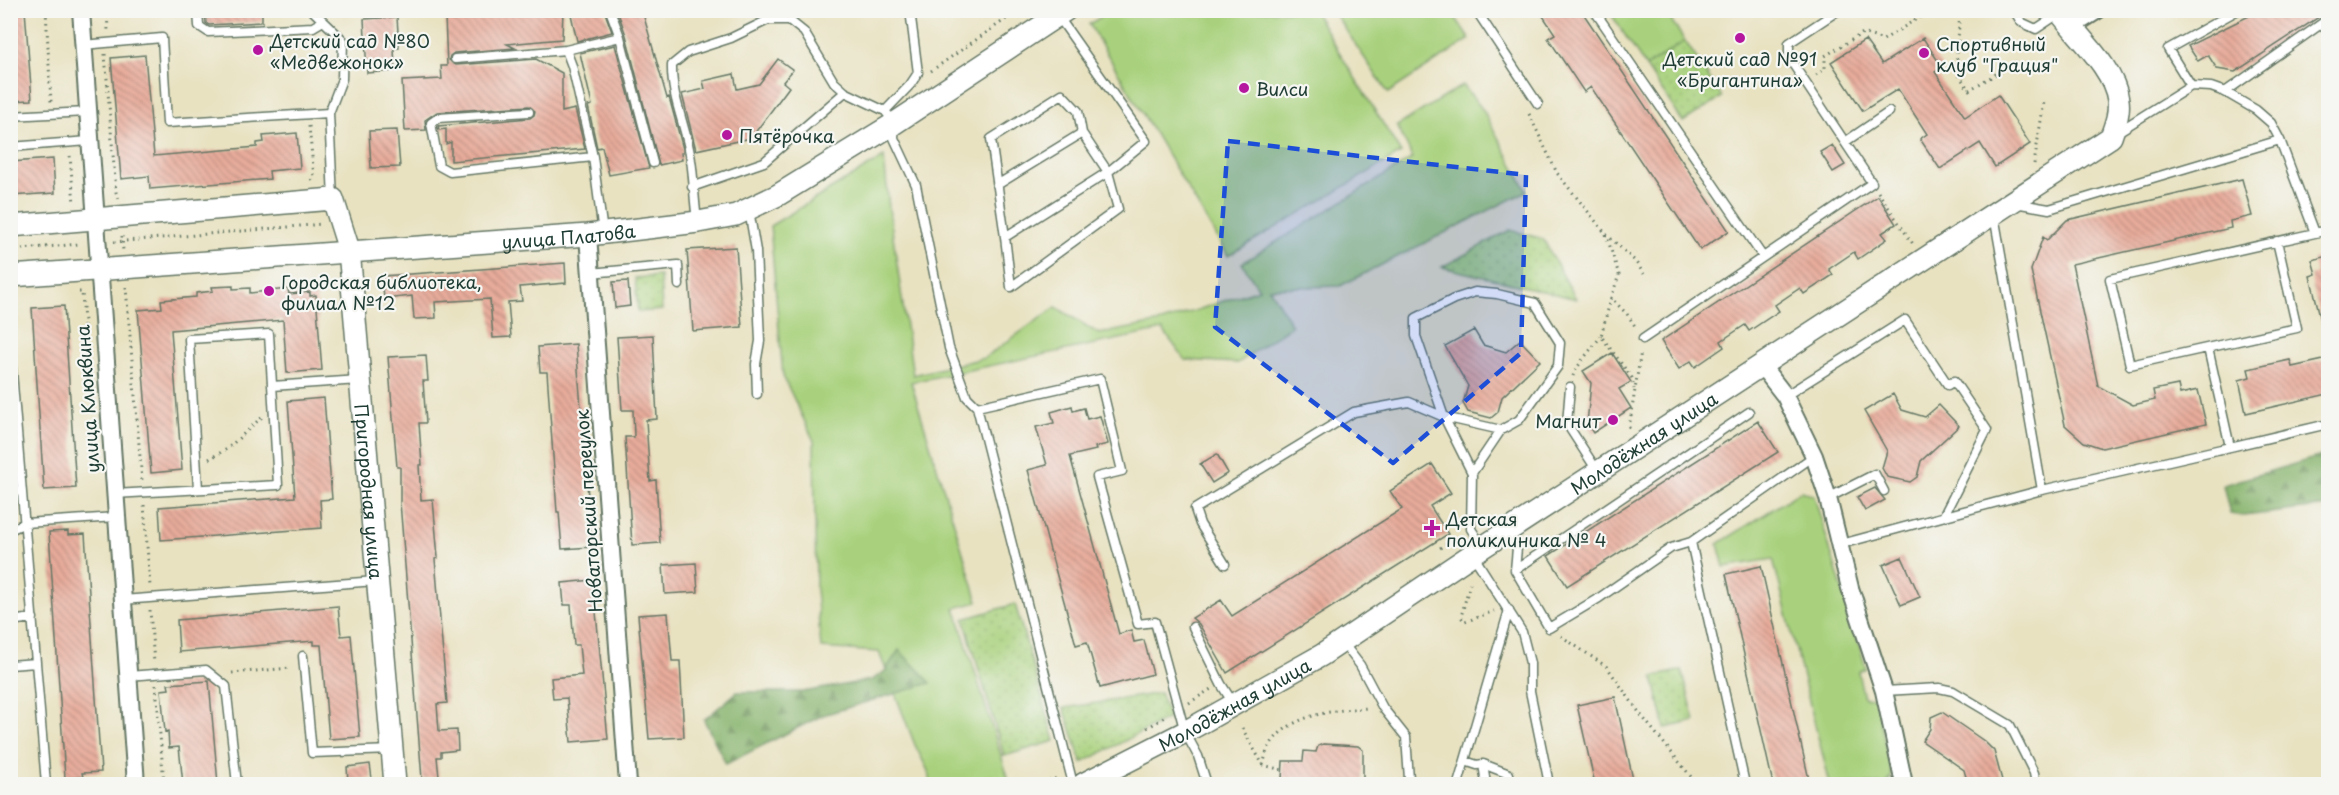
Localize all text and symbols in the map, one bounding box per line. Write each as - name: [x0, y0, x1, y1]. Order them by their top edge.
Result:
- place label: Детский сад №80 «Медвежонок»: [269, 27, 430, 75]
- place label: Спортивный клуб "Грация": [1936, 30, 2058, 78]
- marker: Детский сад №91 «Бригантина»: [1733, 31, 1747, 45]
- marker: Детский сад №80 «Медвежонок»: [251, 43, 265, 57]
- place label: Детский сад №91 «Бригантина»: [1662, 45, 1817, 93]
- marker: Спортивный клуб "Грация": [1917, 46, 1931, 60]
- place label: Вилси: [1256, 75, 1308, 102]
- marker: Вилси: [1237, 81, 1251, 95]
- place label: Пятёрочка: [739, 122, 835, 149]
- marker: Пятёрочка: [720, 128, 734, 142]
- street label: улица Платова: [501, 216, 638, 255]
- place label: Городская библиотека, филиал №12: [281, 268, 482, 316]
- marker: Городская библиотека, филиал №12: [262, 284, 276, 298]
- street label: улица Клюквина: [68, 323, 106, 474]
- street label: Молодёжная улица: [1564, 384, 1723, 500]
- street label: Пригородная улица: [349, 403, 391, 581]
- place label: Магнит: [1535, 407, 1602, 434]
- street label: Новаторский переулок: [567, 408, 609, 613]
- marker: Магнит: [1606, 413, 1620, 427]
- place label: Детская поликлиника № 4: [1445, 505, 1607, 553]
- marker: Детская поликлиника № 4: [1423, 519, 1441, 537]
- street label: Молодёжная улица: [1153, 650, 1316, 757]

